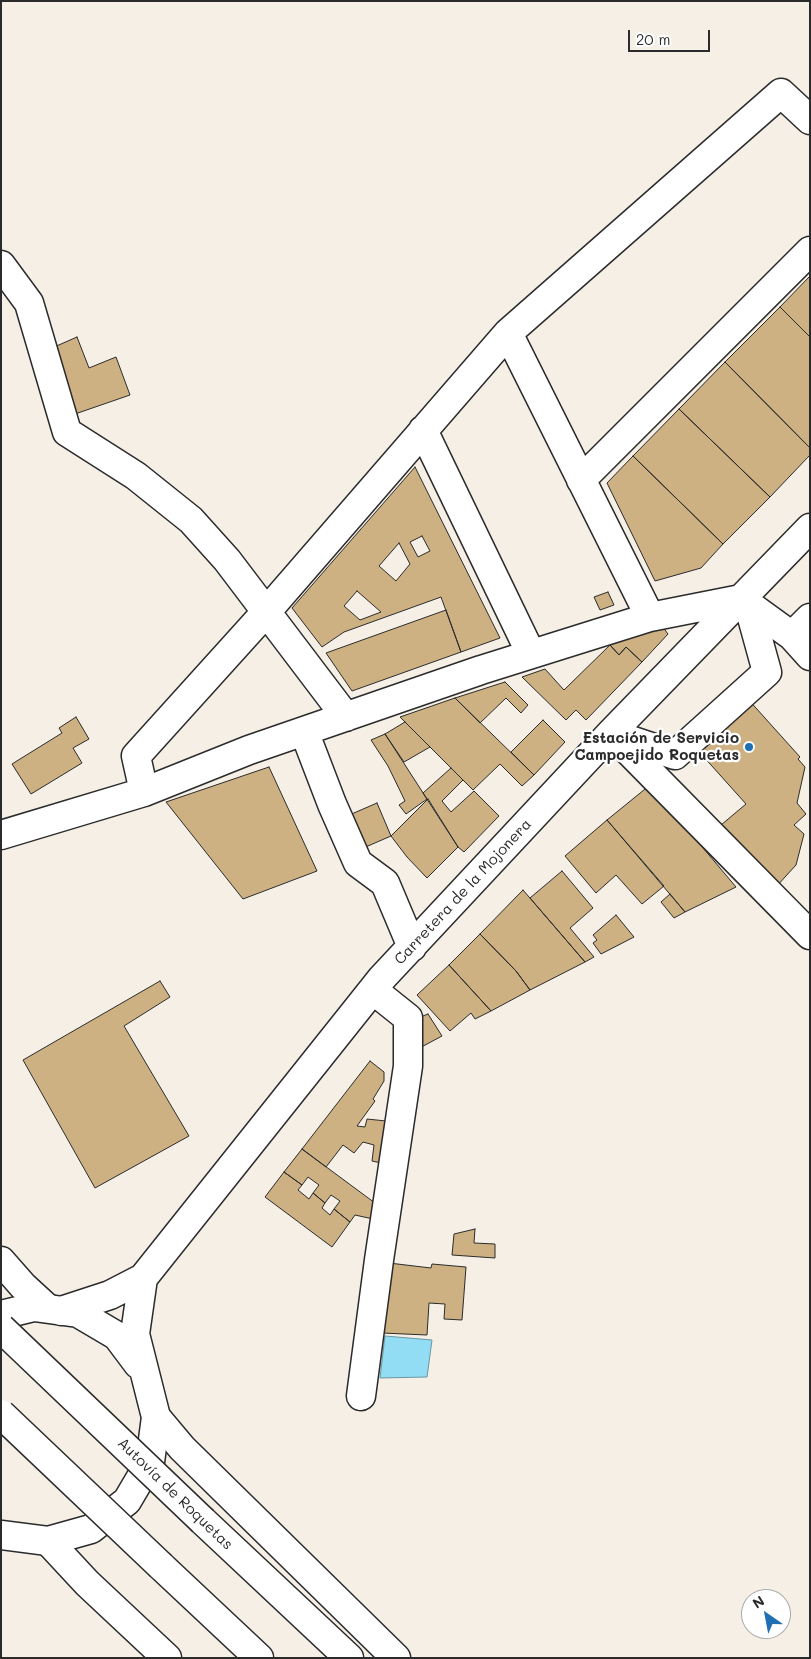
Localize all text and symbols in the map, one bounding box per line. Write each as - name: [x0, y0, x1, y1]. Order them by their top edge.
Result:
- scale bar: [631, 20, 714, 52]
- text: 20 m: [636, 29, 670, 49]
- place label: Estación de Servicio Campoejido Roquetas: [574, 729, 739, 764]
- marker: Estación de Servicio Campoejido Roquetas: [743, 741, 755, 753]
- street label: Carretera de la Mojonera: [391, 815, 535, 969]
- street label: Autovía de Roquetas: [114, 1434, 236, 1554]
- north arrow: [741, 1589, 791, 1639]
- text: N: [748, 1591, 768, 1613]

